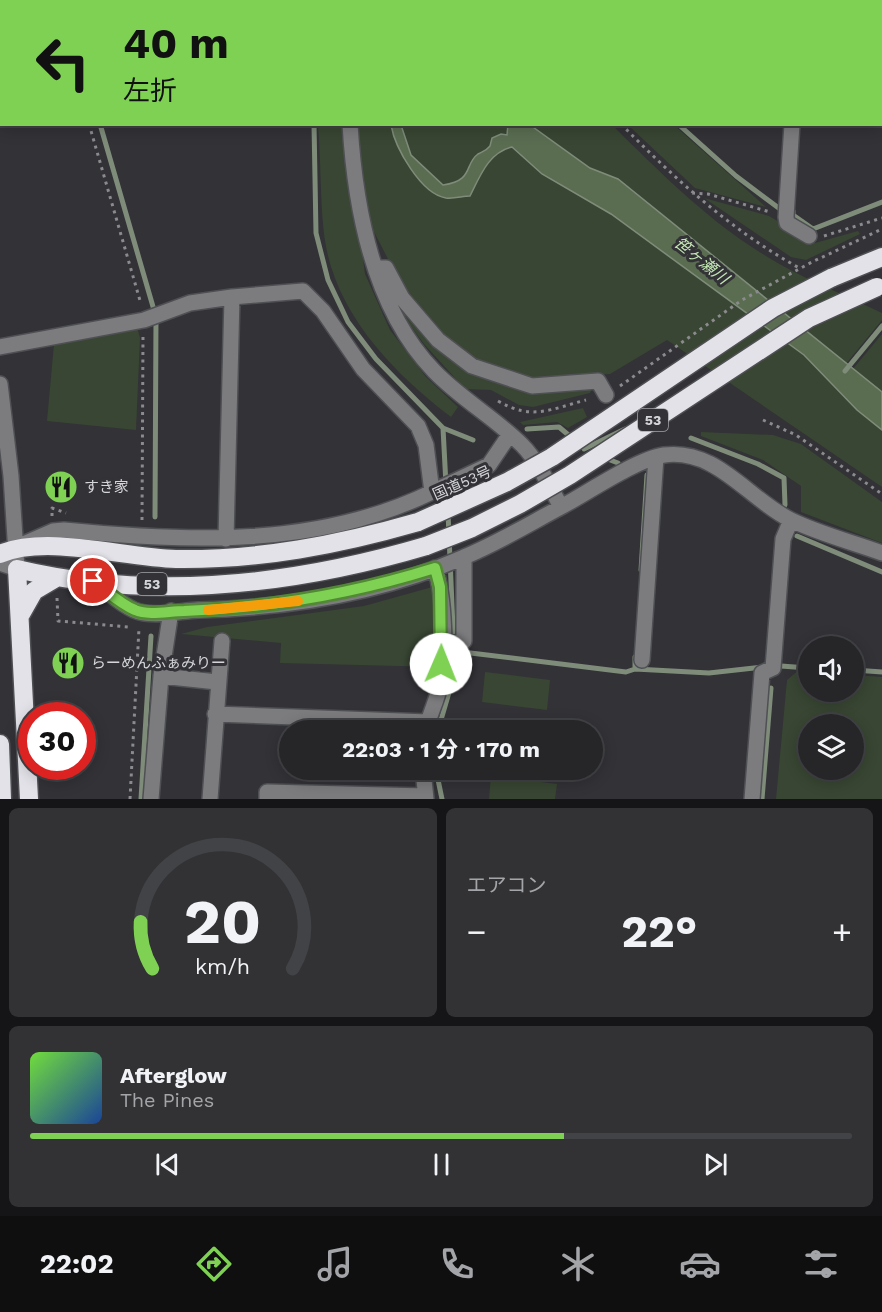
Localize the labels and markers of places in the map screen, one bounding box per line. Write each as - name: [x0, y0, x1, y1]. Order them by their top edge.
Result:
- restaurant icon: すき家: [43, 469, 79, 505]
- place label: すき家: [84, 478, 129, 496]
- pin: [67, 555, 118, 606]
- restaurant icon: らーめんふぁみりー: [50, 645, 86, 681]
- place label: らーめんふぁみりー: [91, 654, 226, 672]

